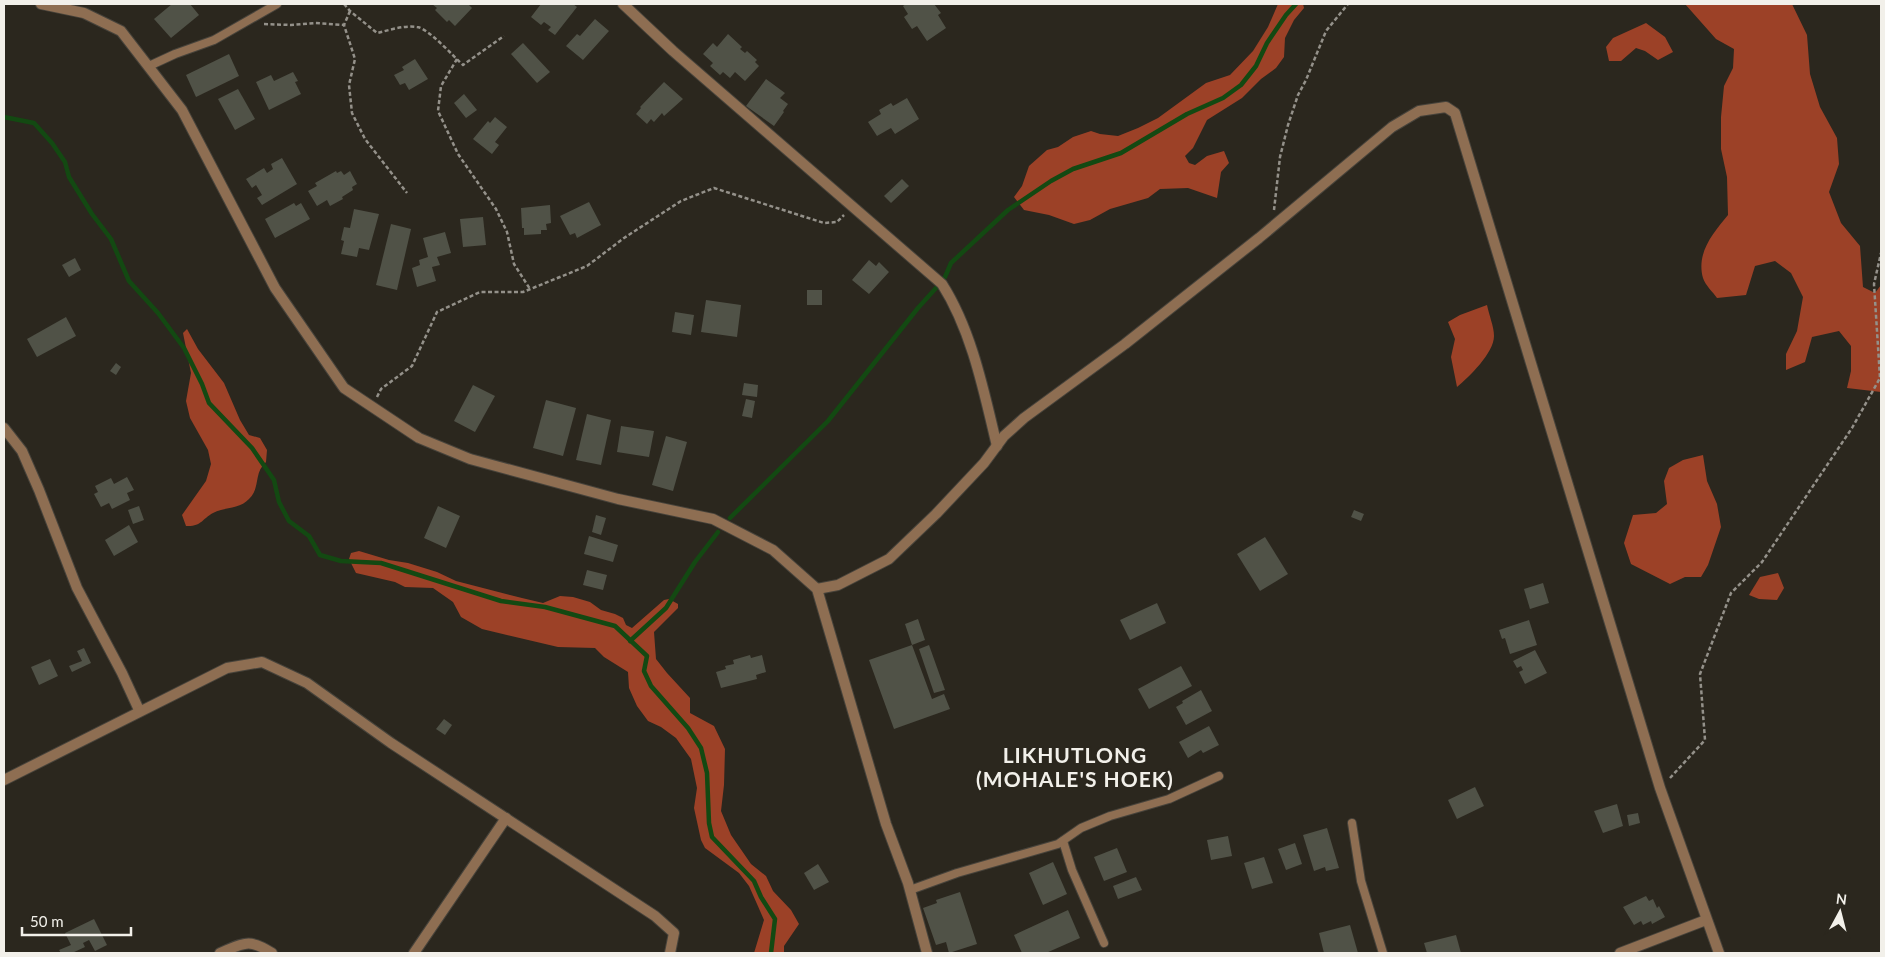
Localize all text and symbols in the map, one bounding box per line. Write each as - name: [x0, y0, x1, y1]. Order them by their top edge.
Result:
- district label: LIKHUTLONG (MOHALE'S HOEK): [976, 742, 1174, 791]
- north arrow: [1815, 887, 1865, 937]
- text: N: [1835, 890, 1848, 908]
- scale bar: [22, 904, 131, 936]
- text: 50 m: [30, 912, 64, 930]

